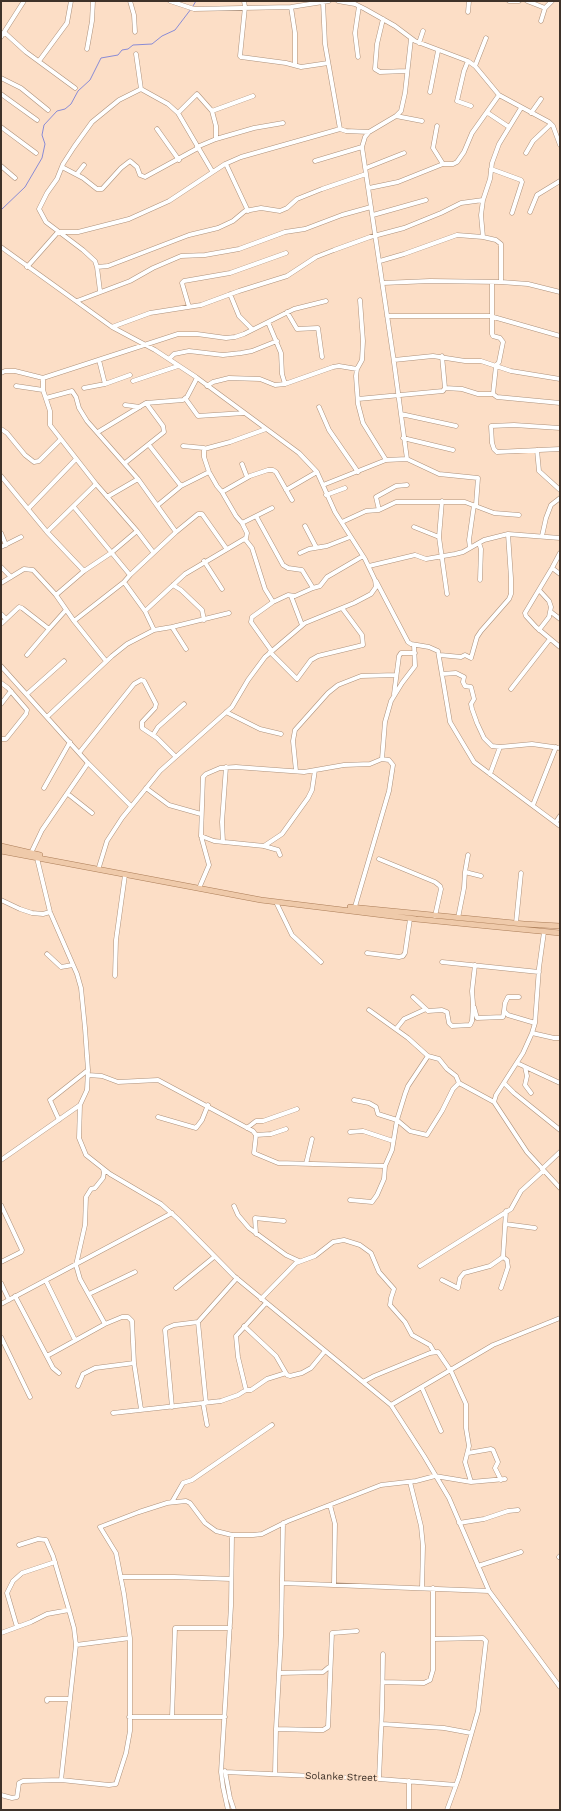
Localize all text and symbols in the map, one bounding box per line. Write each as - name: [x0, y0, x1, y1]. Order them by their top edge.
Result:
- street label: Solanke Street: [305, 1770, 377, 1784]

